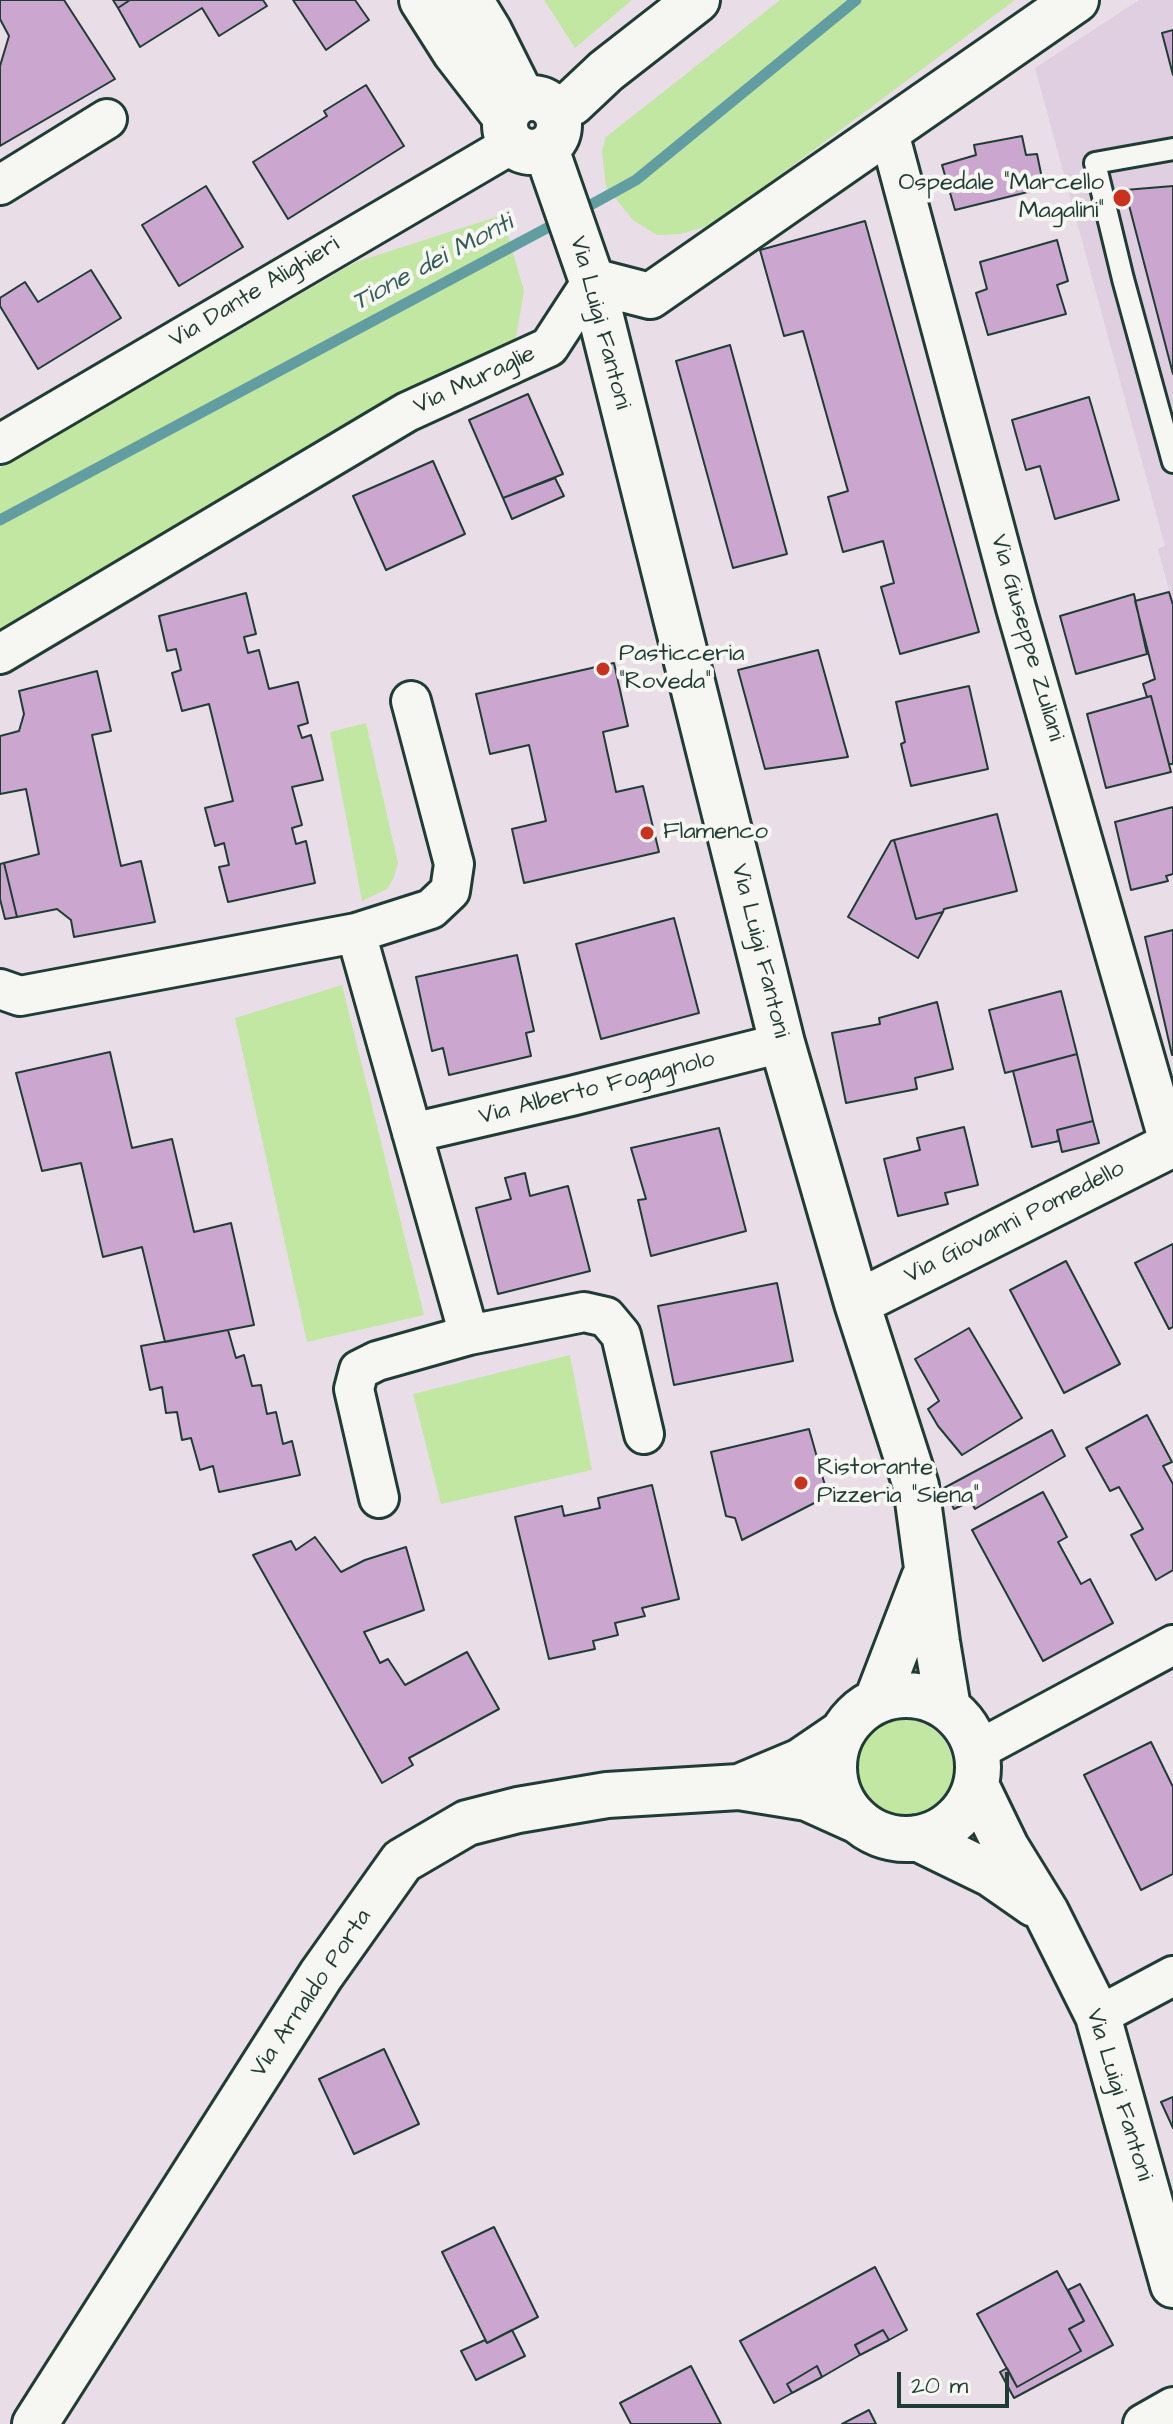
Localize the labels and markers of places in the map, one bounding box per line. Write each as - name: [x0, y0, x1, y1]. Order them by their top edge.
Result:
- place label: Ospedale "Marcello Magalini": [898, 170, 1104, 226]
- marker: Ospedale "Marcello Magalini": [1111, 187, 1133, 209]
- place label: Pasticceria "Roveda": [619, 641, 744, 697]
- marker: Pasticceria "Roveda": [594, 660, 612, 678]
- place label: Flamenco: [663, 819, 768, 847]
- marker: Flamenco: [638, 824, 656, 842]
- place label: Ristorante Pizzeria "Siena": [817, 1455, 979, 1511]
- marker: Ristorante Pizzeria "Siena": [792, 1474, 810, 1492]

